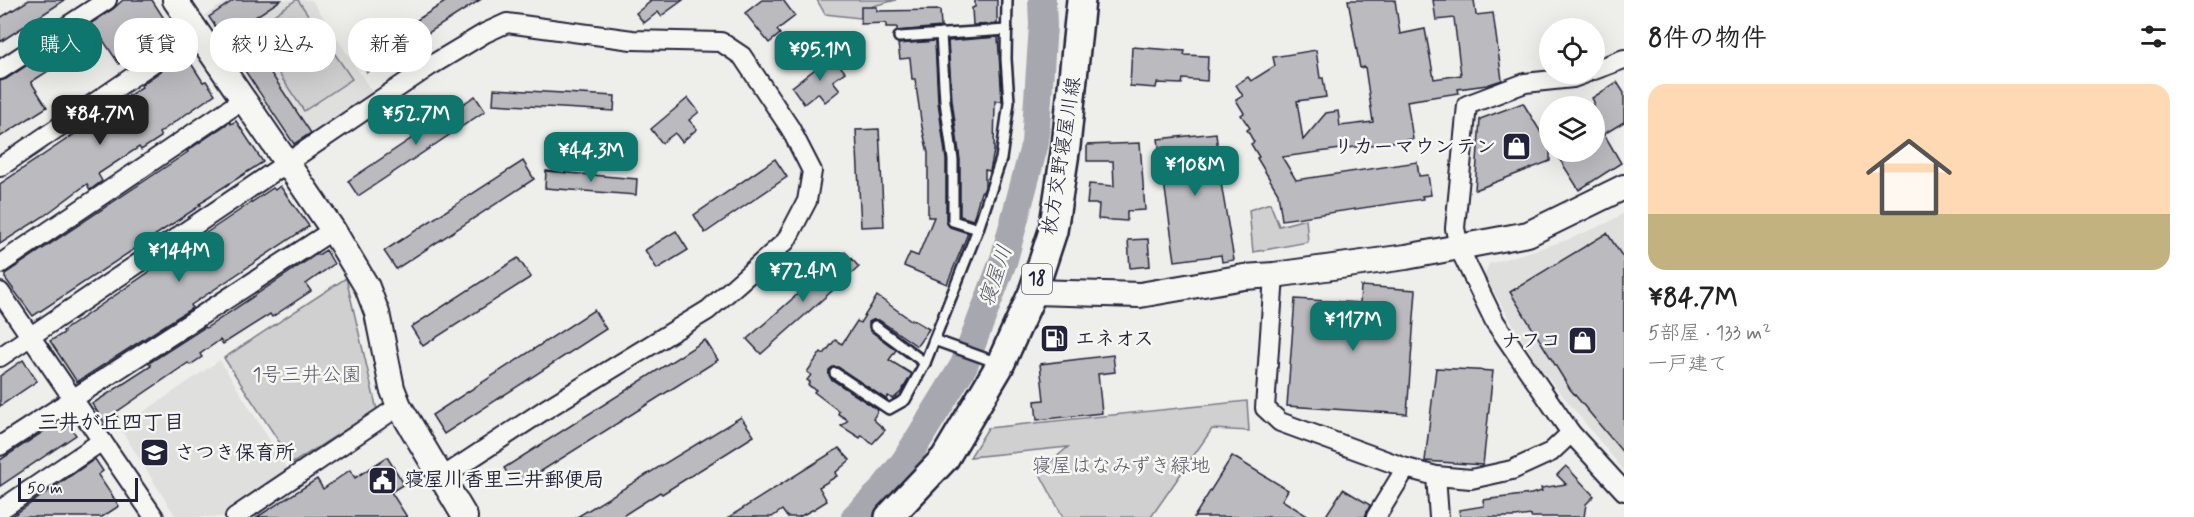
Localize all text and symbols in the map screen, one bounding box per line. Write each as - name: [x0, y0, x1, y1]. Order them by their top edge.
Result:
- chip: 購入: [18, 18, 102, 72]
- chip: 賃貸: [114, 18, 198, 72]
- chip: 絞り込み: [210, 18, 336, 72]
- chip: 新着: [348, 18, 432, 72]
- map controls: [1539, 18, 1605, 162]
- button: locate: [1539, 18, 1605, 84]
- icon: filters: [2137, 20, 2170, 53]
- text: 8件の物件: [1648, 22, 1767, 56]
- pin: ¥95.1M: [771, 31, 869, 82]
- text: ¥95.1M: [789, 37, 851, 64]
- street label: 枚方交野寝屋川線: [1036, 75, 1088, 237]
- pin: ¥84.7M: [51, 95, 149, 146]
- pin: ¥52.7M: [367, 95, 465, 146]
- button: layers: [1539, 96, 1605, 162]
- text: ¥84.7M: [66, 101, 134, 128]
- text: ¥52.7M: [382, 101, 450, 128]
- icon: home: [1855, 123, 1963, 231]
- shop icon: リカーマウンテン: [1501, 131, 1533, 163]
- pin: ¥44.3M: [542, 132, 640, 183]
- place label: リカーマウンテン: [1334, 134, 1496, 161]
- text: ¥44.3M: [558, 138, 624, 165]
- pin: ¥108M: [1153, 146, 1237, 197]
- text: ¥108M: [1165, 152, 1225, 179]
- pin: ¥144M: [137, 232, 221, 283]
- text: ¥144M: [148, 238, 210, 265]
- water label: 寝屋川: [973, 242, 1019, 310]
- pin: ¥72.4M: [754, 252, 852, 303]
- text: ¥72.4M: [769, 258, 837, 285]
- road number: 18: [1022, 264, 1052, 294]
- text: ¥84.7M: [1648, 282, 1737, 316]
- pin: ¥117M: [1311, 301, 1395, 352]
- text: ¥117M: [1324, 307, 1382, 334]
- text: 5部屋 · 133 m²: [1648, 320, 1771, 347]
- fuel station icon: エネオス: [1038, 323, 1070, 355]
- shop icon: ナフコ: [1566, 325, 1598, 357]
- place label: エネオス: [1075, 326, 1154, 353]
- place label: ナフコ: [1501, 328, 1561, 355]
- text: 一戸建て: [1648, 351, 1728, 378]
- park label: 1号三井公園: [253, 362, 361, 389]
- district label: 三井が丘四丁目: [38, 409, 185, 437]
- school or university icon: さつき保育所: [138, 437, 170, 469]
- place label: さつき保育所: [175, 440, 295, 467]
- park label: 寝屋はなみずき緑地: [1031, 453, 1211, 480]
- public building icon: 寝屋川香里三井郵便局: [367, 464, 399, 496]
- place label: 寝屋川香里三井郵便局: [404, 467, 604, 494]
- scale bar: [18, 475, 138, 502]
- text: 50 m: [27, 478, 63, 499]

